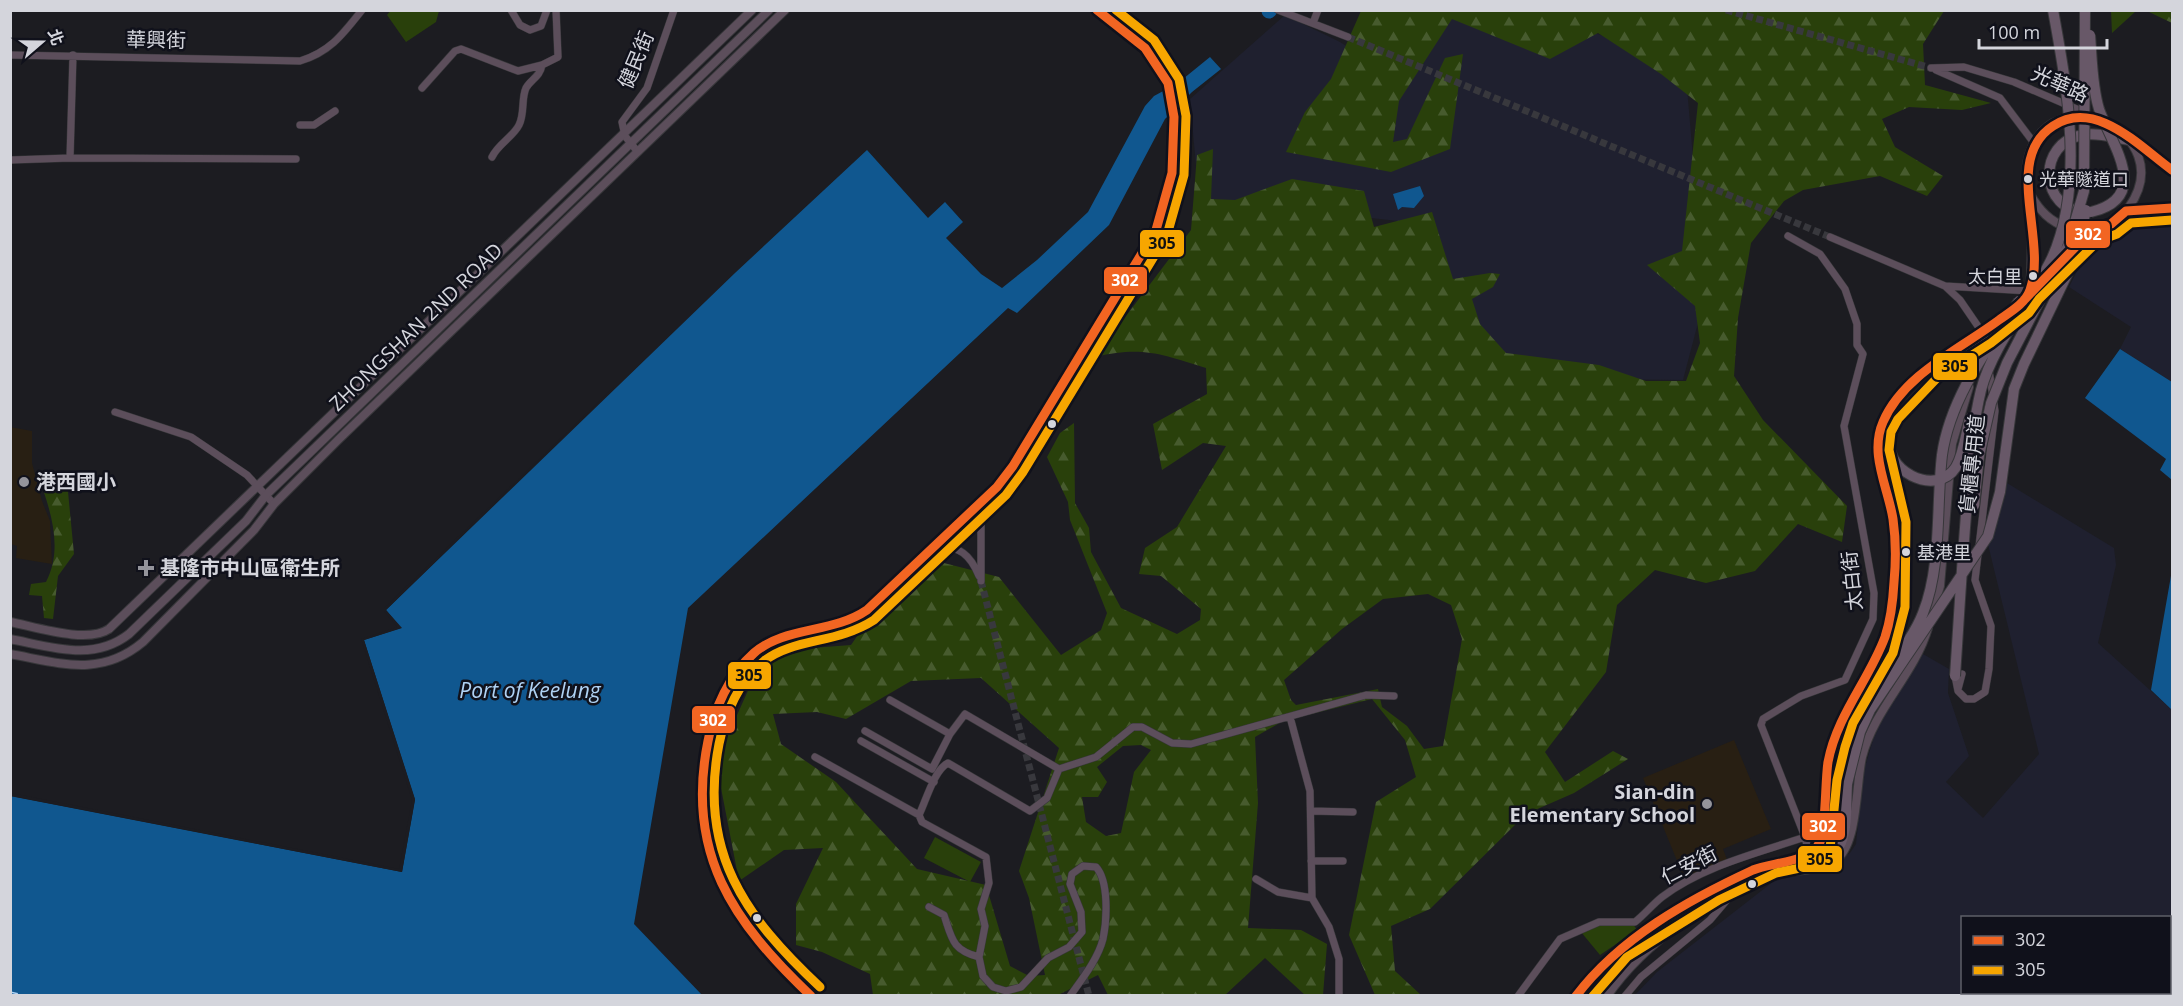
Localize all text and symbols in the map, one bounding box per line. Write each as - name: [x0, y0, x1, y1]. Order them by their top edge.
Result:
- north arrow: [12, 12, 72, 72]
- scale bar: [1979, 12, 2106, 50]
- text: 100 m: [1988, 20, 2040, 44]
- street label: 華興街: [126, 25, 186, 54]
- text: 北: [43, 26, 69, 48]
- street label: 健民街: [611, 27, 660, 93]
- street label: 光華路: [2027, 59, 2093, 108]
- place label: 光華隧道口: [2039, 167, 2129, 191]
- marker: 光華隧道口: [2022, 173, 2034, 185]
- line badge: 302: [2065, 220, 2111, 249]
- text: 302: [2074, 223, 2102, 245]
- line badge: 305: [1139, 229, 1185, 258]
- text: 305: [1148, 232, 1176, 254]
- street label: ZHONGSHAN 2ND ROAD: [323, 237, 508, 417]
- place label: 太白里: [1968, 264, 2022, 288]
- line badge: 302: [1103, 266, 1148, 295]
- text: 302: [1111, 269, 1139, 291]
- marker: 太白里: [2027, 270, 2039, 282]
- line badge: 305: [1932, 352, 1978, 381]
- text: 305: [1941, 355, 1969, 377]
- street label: 貨櫃專用道: [1953, 413, 1990, 515]
- unlabelled marker: [1046, 418, 1058, 430]
- place label: 港西國小: [36, 468, 116, 495]
- marker: 港西國小: [17, 475, 31, 489]
- place label: 基港里: [1917, 540, 1971, 564]
- marker: 基港里: [1900, 546, 1912, 558]
- street label: 太白街: [1835, 550, 1868, 612]
- place label: 基隆市中山區衛生所: [160, 554, 340, 581]
- marker: 基隆市中山區衛生所: [137, 559, 155, 577]
- line badge: 305: [727, 661, 772, 690]
- text: 305: [735, 664, 763, 686]
- water label: Port of Keelung: [459, 676, 602, 704]
- line badge: 302: [691, 705, 736, 734]
- text: 302: [699, 709, 727, 731]
- place label: Sian-din Elementary School: [1510, 778, 1695, 828]
- marker: Sian-din Elementary School: [1700, 797, 1714, 811]
- line badge: 302: [1801, 812, 1846, 841]
- text: 302: [1809, 815, 1837, 837]
- street label: 仁安街: [1656, 839, 1722, 890]
- line badge: 305: [1797, 845, 1843, 873]
- text: 305: [1806, 848, 1834, 870]
- unlabelled marker: [1746, 878, 1758, 890]
- unlabelled marker: [751, 912, 763, 924]
- legend: [1961, 916, 2171, 994]
- text: 302: [2015, 927, 2046, 951]
- text: 305: [2015, 957, 2046, 981]

